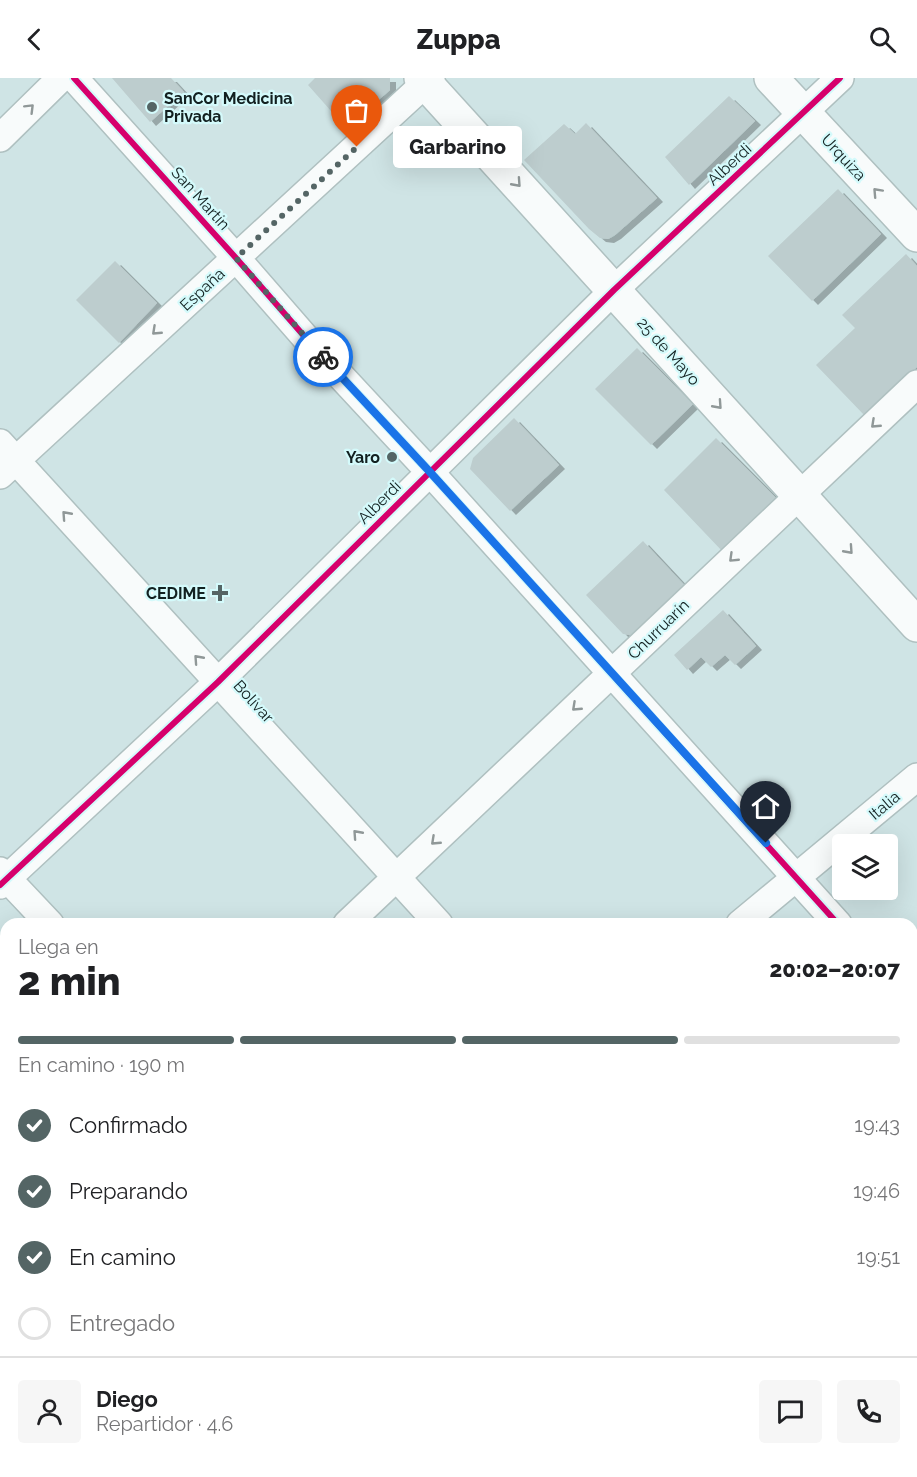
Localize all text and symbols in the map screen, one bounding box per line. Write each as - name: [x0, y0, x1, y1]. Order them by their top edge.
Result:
- icon: back: [18, 23, 51, 56]
- icon: search: [866, 23, 899, 56]
- text: Zuppa: [417, 24, 500, 55]
- pin: [331, 85, 382, 147]
- place label: SanCor Medicina Privada: [164, 89, 293, 126]
- icon: bag: [340, 94, 373, 127]
- marker: SanCor Medicina Privada: [145, 100, 159, 114]
- one-way arrow: [24, 104, 34, 115]
- callout: Garbarino: [393, 126, 522, 168]
- street label: Urquiza: [817, 130, 870, 185]
- text: Garbarino: [409, 135, 506, 159]
- street label: Alberdi: [703, 139, 755, 189]
- street label: San Martín: [167, 163, 234, 234]
- one-way arrow: [510, 177, 521, 187]
- one-way arrow: [873, 188, 884, 199]
- street label: España: [176, 264, 229, 315]
- street label: 25 de Mayo: [633, 313, 704, 389]
- one-way arrow: [153, 324, 163, 335]
- courier: [293, 327, 353, 387]
- icon: bike: [307, 341, 340, 374]
- one-way arrow: [711, 399, 722, 409]
- one-way arrow: [871, 417, 881, 428]
- place label: Yaro: [346, 448, 380, 467]
- marker: Yaro: [385, 450, 399, 464]
- street label: Alberdi: [354, 477, 405, 528]
- one-way arrow: [62, 512, 73, 522]
- one-way arrow: [842, 543, 853, 554]
- one-way arrow: [729, 551, 740, 562]
- place label: CEDIME: [146, 584, 206, 603]
- marker: CEDIME: [211, 584, 229, 602]
- street label: Churruarín: [624, 596, 693, 663]
- one-way arrow: [194, 656, 205, 667]
- street label: Bolívar: [230, 676, 278, 727]
- one-way arrow: [573, 700, 583, 711]
- pin: [740, 781, 791, 843]
- street label: Italia: [865, 787, 904, 824]
- icon: home: [749, 790, 782, 823]
- one-way arrow: [353, 831, 364, 841]
- one-way arrow: [431, 834, 441, 845]
- map controls: [832, 834, 898, 900]
- button: layers: [832, 834, 898, 900]
- text: Llega en: [18, 935, 99, 959]
- text: 20:02–20:07: [769, 956, 900, 982]
- text: 2 min: [18, 958, 121, 1004]
- text: En camino · 190 m: [18, 1053, 185, 1077]
- icon: check: [18, 1109, 51, 1142]
- text: Confirmado: [69, 1112, 188, 1138]
- text: 19:43: [854, 1113, 900, 1137]
- icon: check: [18, 1175, 51, 1208]
- text: Preparando: [69, 1178, 188, 1204]
- text: 19:46: [853, 1179, 900, 1203]
- icon: check: [18, 1241, 51, 1274]
- text: En camino: [69, 1244, 176, 1270]
- text: 19:51: [857, 1245, 900, 1269]
- text: Entregado: [69, 1310, 175, 1336]
- button: person: [18, 1380, 81, 1443]
- button: chat: [759, 1380, 822, 1443]
- button: phone: [837, 1380, 900, 1443]
- text: Diego: [96, 1386, 158, 1412]
- text: Repartidor · 4.6: [96, 1412, 233, 1436]

